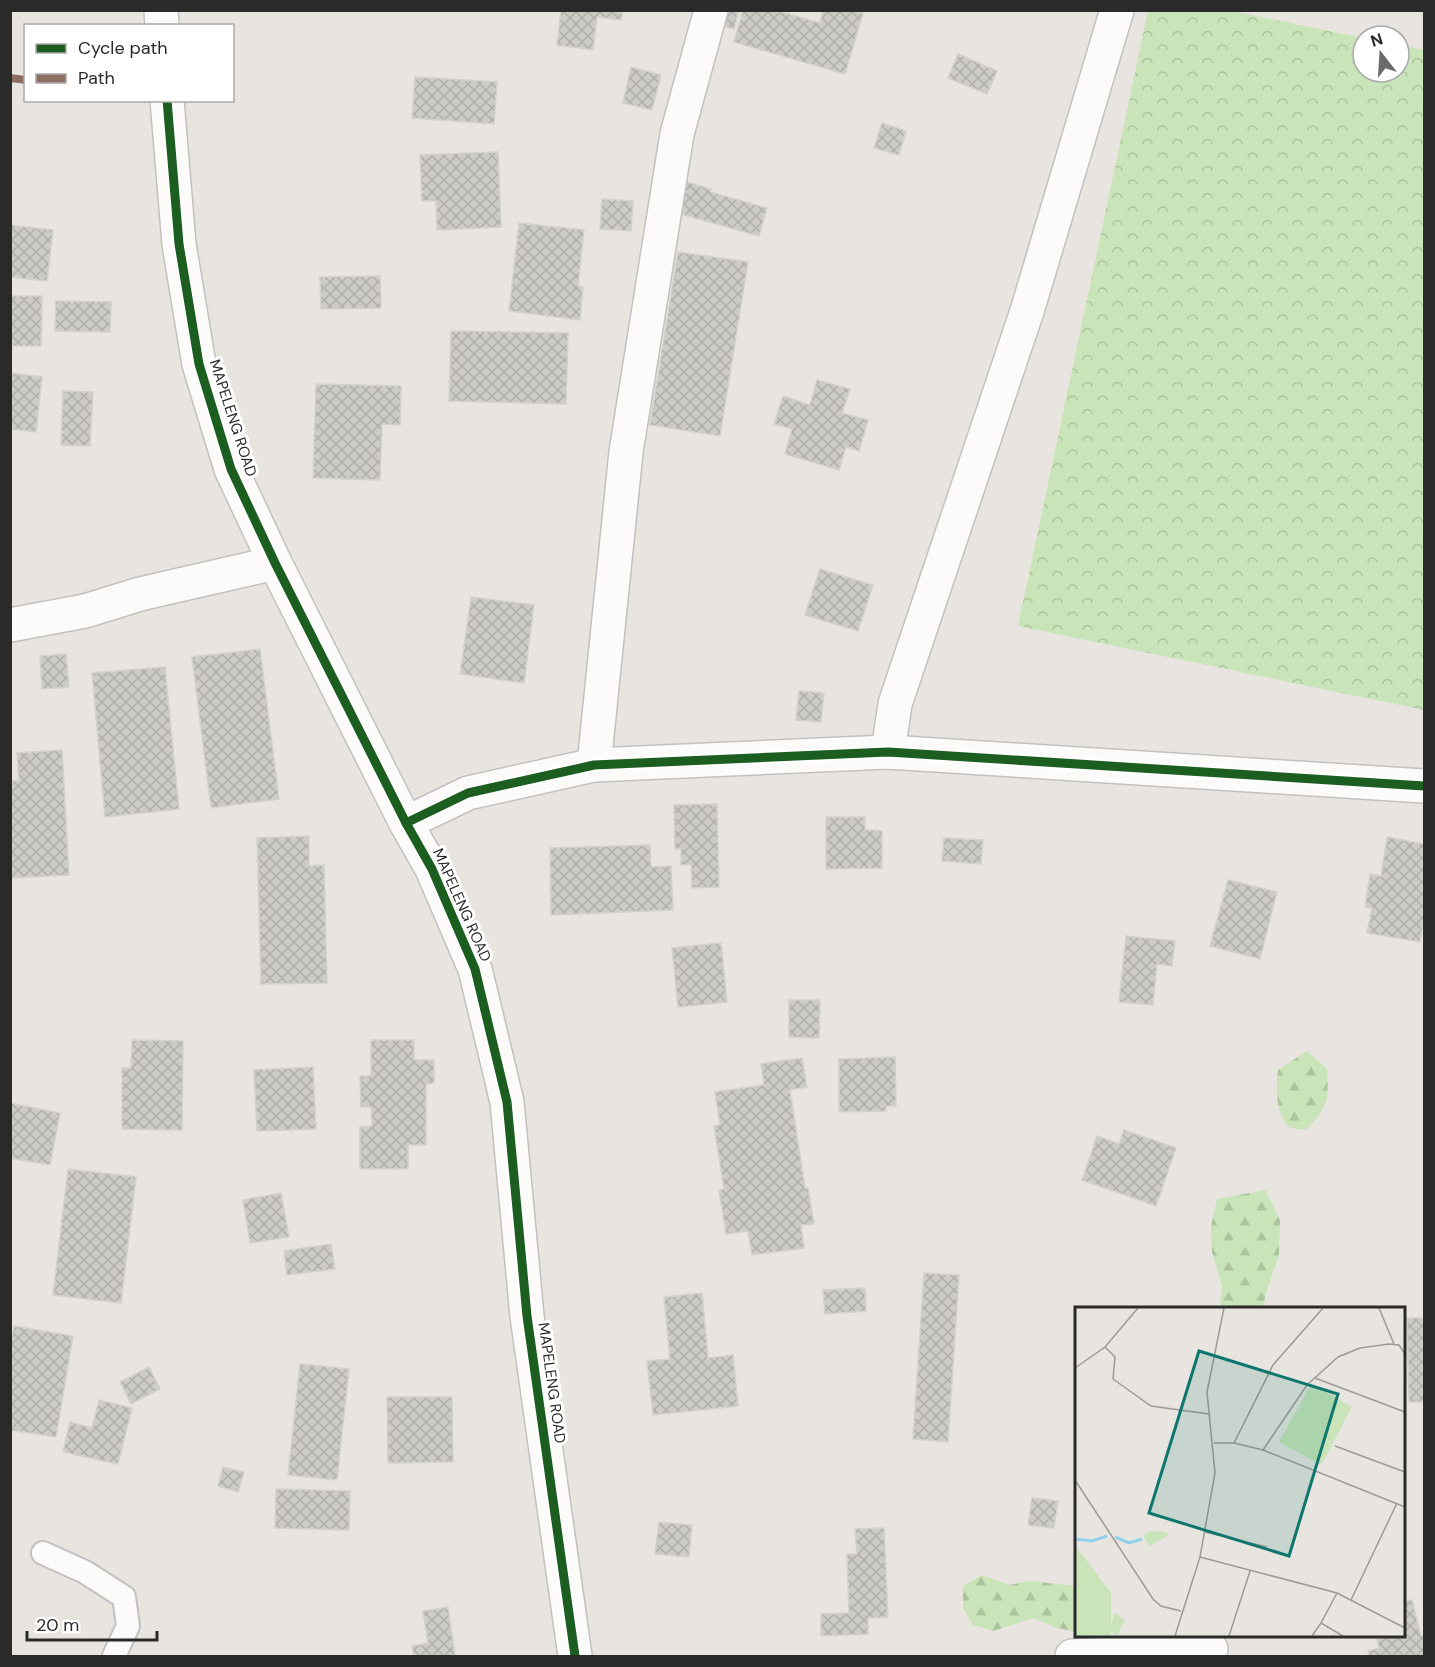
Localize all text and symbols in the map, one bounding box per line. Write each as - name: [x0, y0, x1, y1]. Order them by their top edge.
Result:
- legend: [24, 24, 234, 102]
- north arrow: [1351, 24, 1411, 84]
- text: N: [1368, 28, 1385, 52]
- text: Cycle path: [78, 36, 168, 60]
- text: Path: [78, 66, 115, 90]
- street label: MAPELENG ROAD: [205, 357, 261, 479]
- street label: MAPELENG ROAD: [428, 845, 496, 965]
- inset map: [1075, 1307, 1405, 1637]
- street label: MAPELENG ROAD: [534, 1321, 570, 1445]
- scale bar: [27, 1604, 158, 1642]
- text: 20 m: [36, 1613, 79, 1637]

